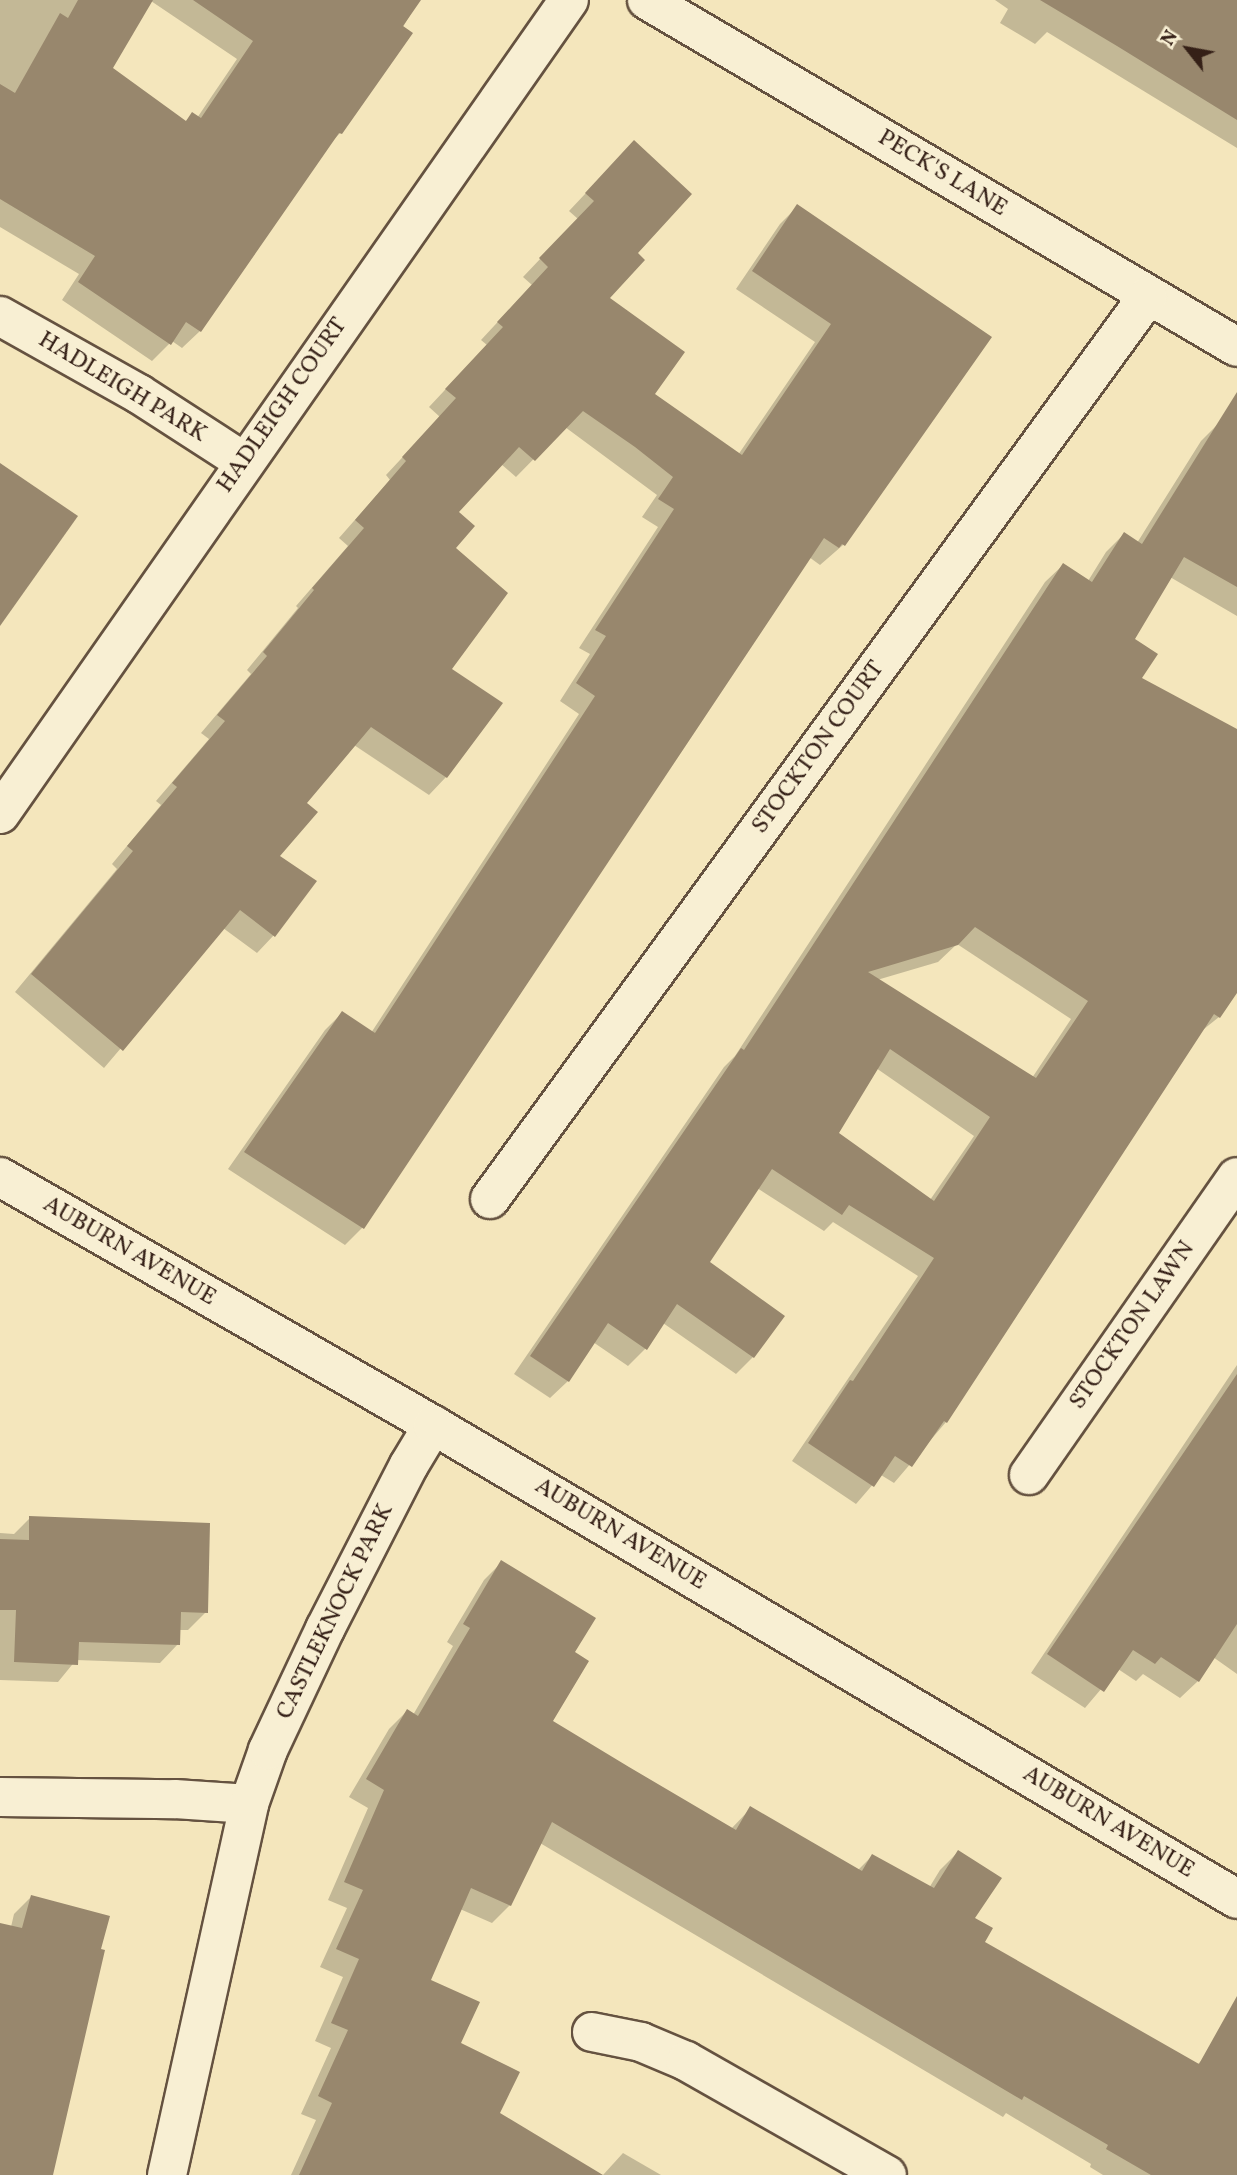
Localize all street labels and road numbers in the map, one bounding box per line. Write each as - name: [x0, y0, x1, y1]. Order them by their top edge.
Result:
- street label: PECK'S LANE: [872, 124, 1012, 224]
- street label: HADLEIGH COURT: [212, 313, 354, 499]
- street label: HADLEIGH PARK: [32, 326, 212, 450]
- street label: STOCKTON COURT: [747, 656, 891, 840]
- street label: AUBURN AVENUE: [37, 1191, 221, 1313]
- street label: STOCKTON LAWN: [1064, 1236, 1202, 1416]
- street label: AUBURN AVENUE: [529, 1472, 711, 1598]
- street label: CASTLEKNOCK PARK: [271, 1499, 401, 1725]
- street label: AUBURN AVENUE: [1017, 1760, 1199, 1886]

